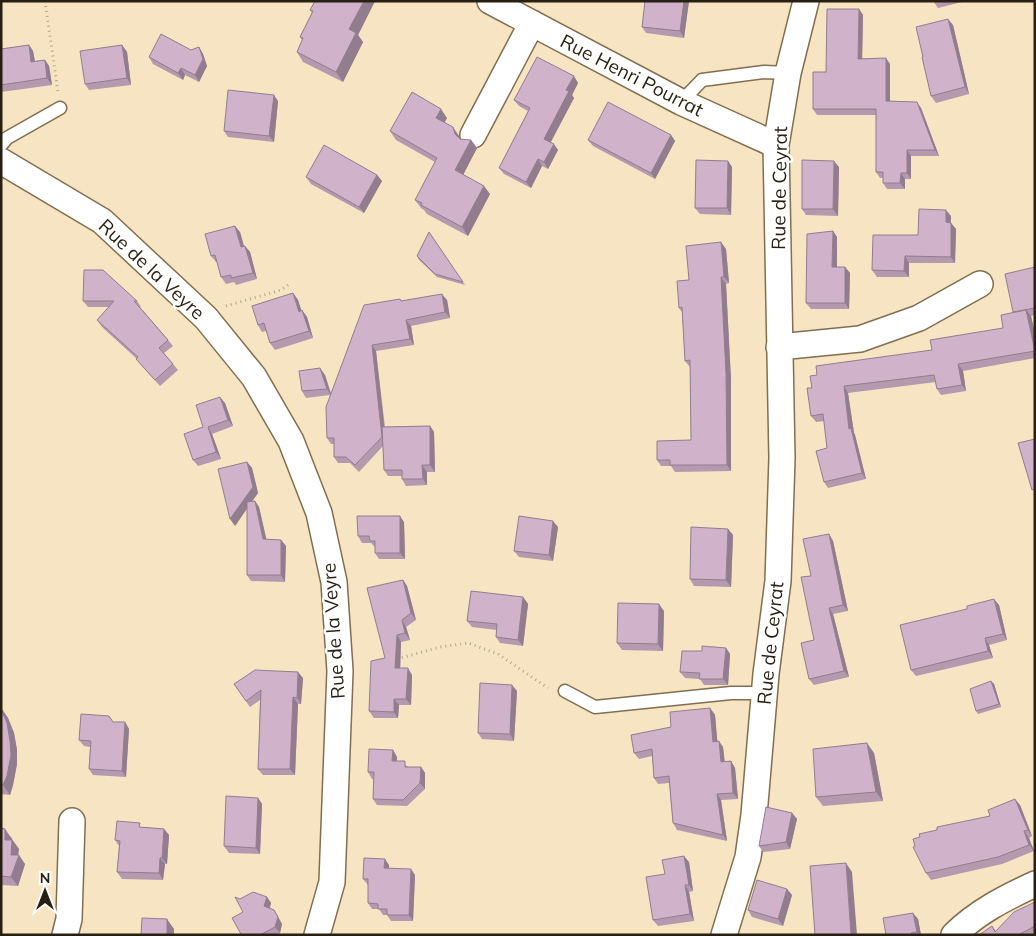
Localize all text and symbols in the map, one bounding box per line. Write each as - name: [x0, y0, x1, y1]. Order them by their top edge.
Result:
- street label: Rue Henri Pourrat: [556, 29, 708, 122]
- street label: Rue de Ceyrat: [766, 126, 792, 250]
- street label: Rue de la Veyre: [94, 214, 210, 324]
- street label: Rue de la Veyre: [316, 562, 350, 700]
- street label: Rue de Ceyrat: [752, 580, 788, 706]
- north arrow: [20, 866, 70, 916]
- text: N: [40, 869, 50, 887]

